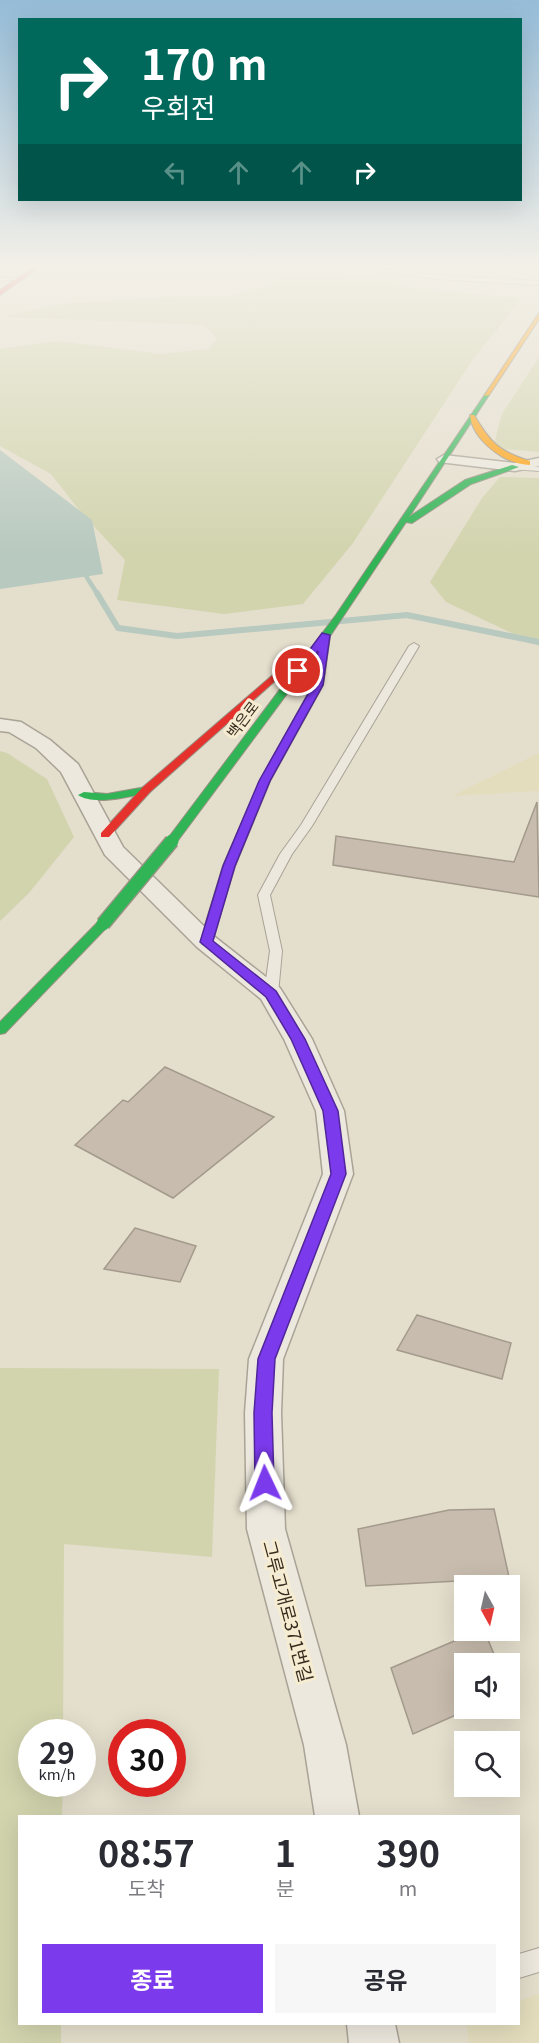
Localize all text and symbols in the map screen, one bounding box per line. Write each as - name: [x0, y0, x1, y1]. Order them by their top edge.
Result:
- text: 170 m: [141, 31, 268, 92]
- icon: right: [42, 42, 120, 120]
- text: 우회전: [141, 87, 216, 126]
- icon: left: [159, 156, 192, 189]
- icon: ahead: [222, 156, 255, 189]
- icon: ahead: [285, 156, 318, 189]
- icon: right: [348, 156, 381, 189]
- pin: [272, 645, 323, 696]
- icon: arrive: [281, 654, 314, 687]
- street label: 백은로: [221, 696, 263, 742]
- position arrow: [233, 1451, 297, 1515]
- street label: 그루고개로371번길: [258, 1537, 320, 1685]
- north arrow: [454, 1575, 520, 1641]
- map controls: [454, 1575, 520, 1797]
- button: sound: [454, 1653, 520, 1719]
- speed limit sign: 30: [108, 1719, 186, 1797]
- text: 29: [39, 1729, 75, 1773]
- button: search: [454, 1731, 520, 1797]
- text: km/h: [38, 1763, 76, 1784]
- text: 08:57: [98, 1825, 195, 1877]
- text: 1: [275, 1825, 296, 1877]
- text: 390: [376, 1825, 440, 1877]
- text: 도착: [128, 1873, 165, 1902]
- text: 분: [276, 1873, 295, 1902]
- text: m: [399, 1873, 417, 1902]
- button: 종료: [42, 1944, 263, 2013]
- button: 공유: [275, 1944, 496, 2013]

